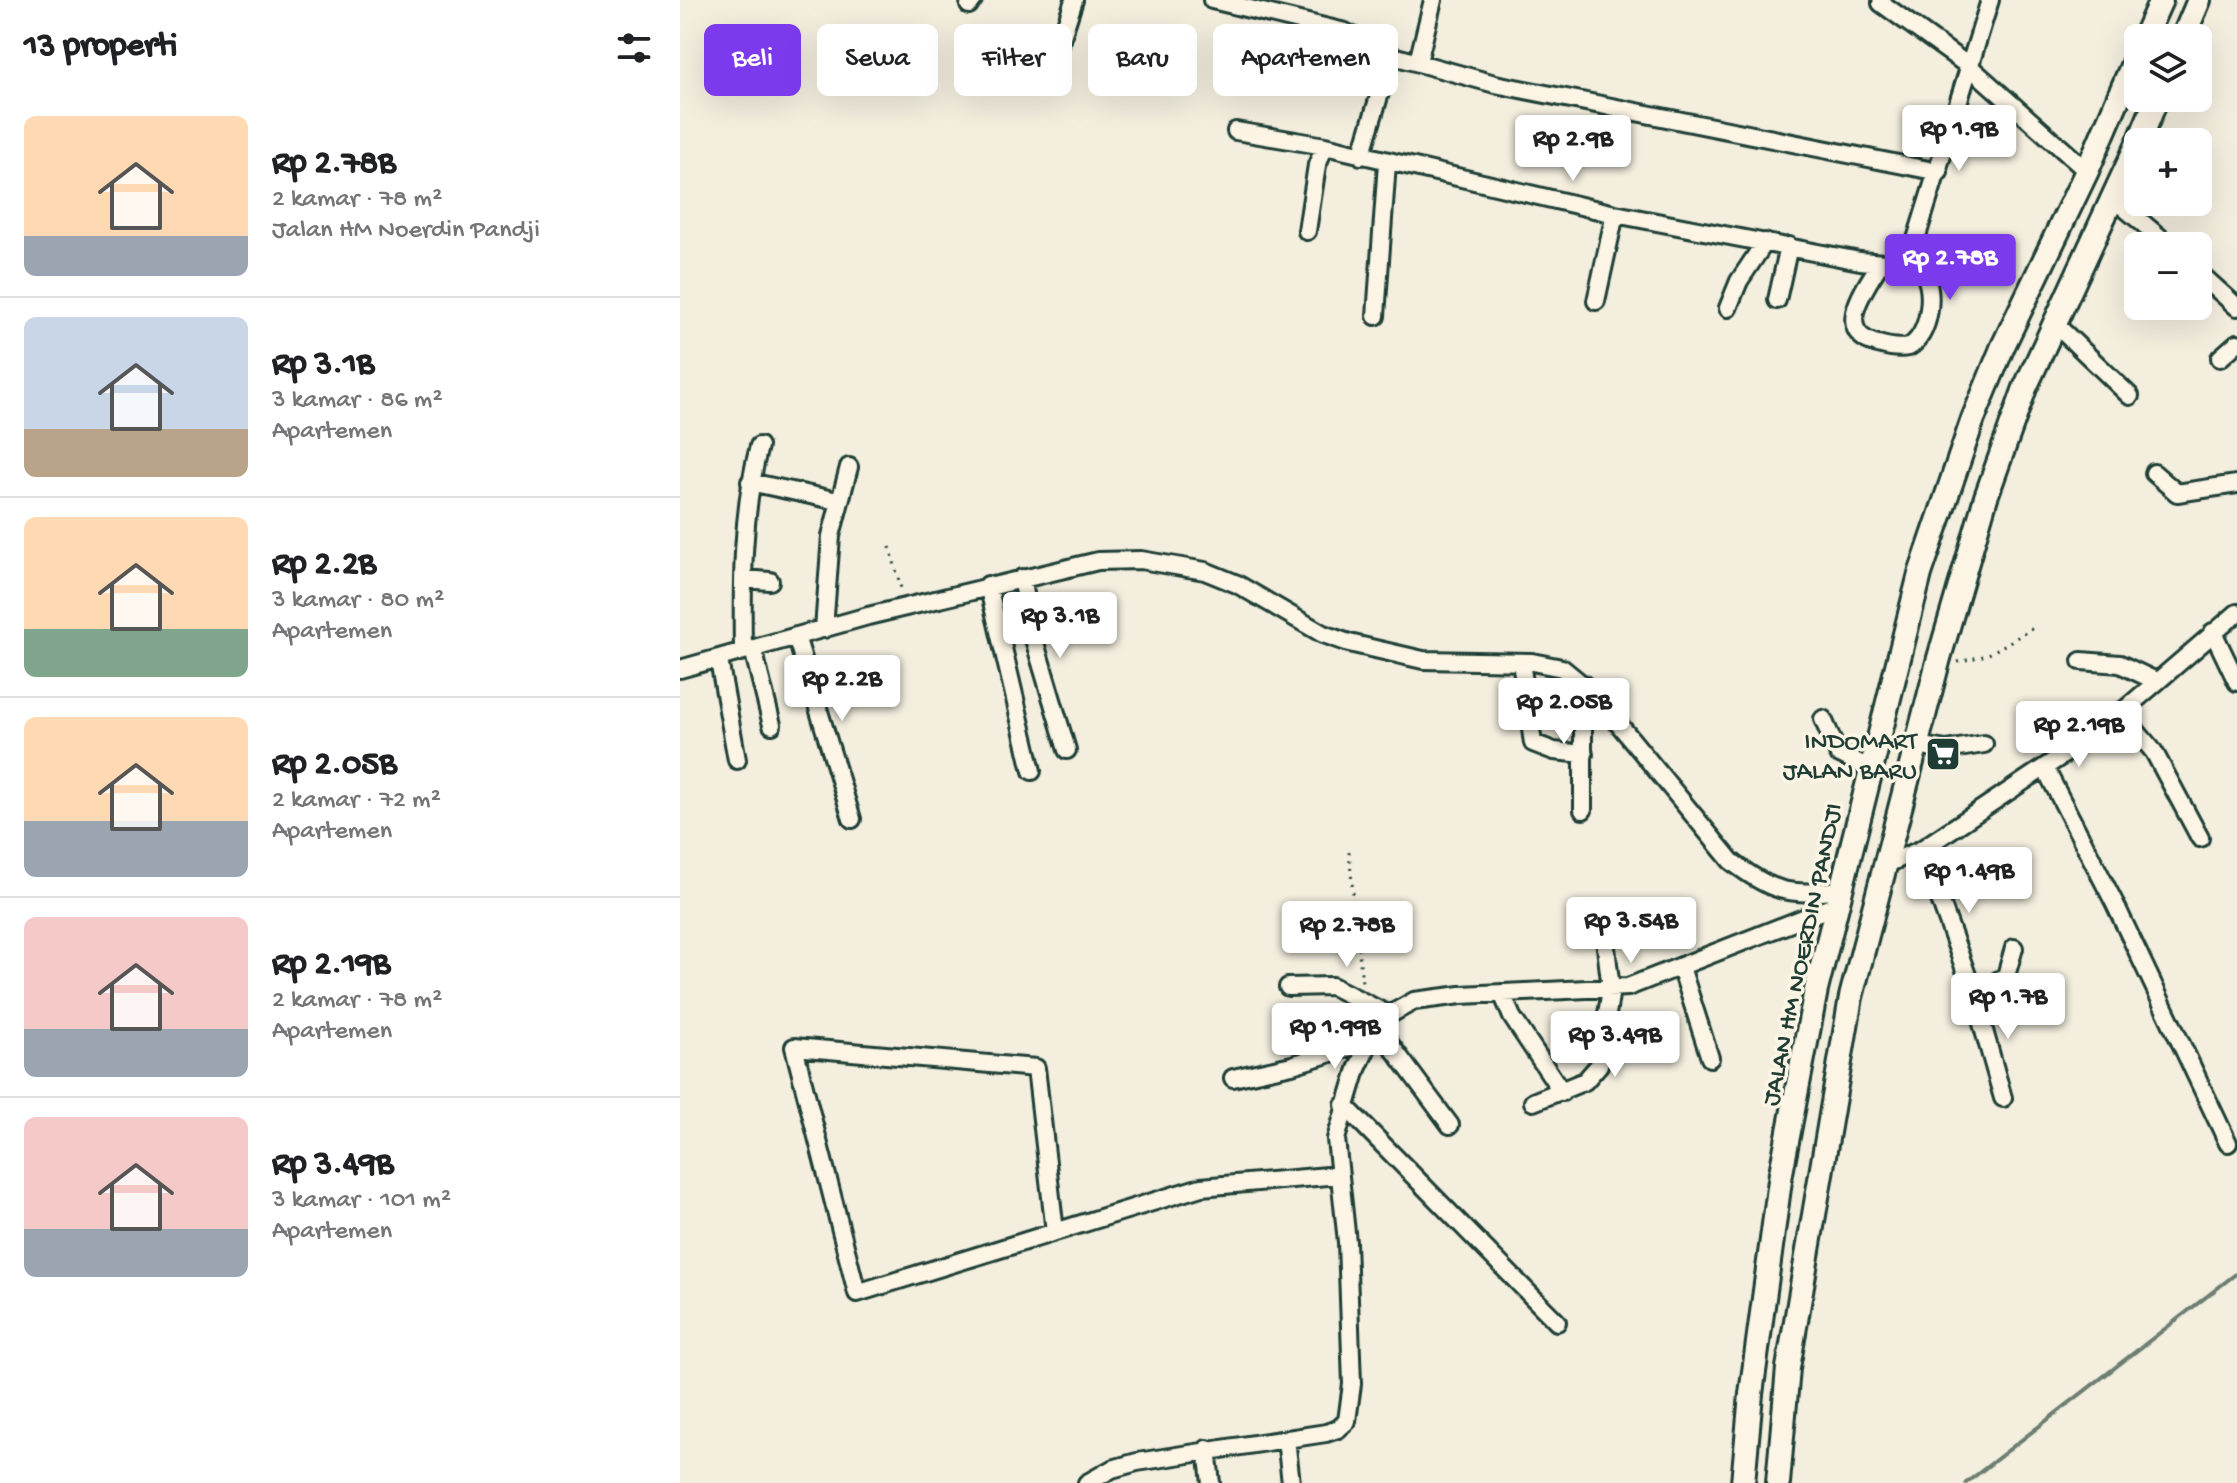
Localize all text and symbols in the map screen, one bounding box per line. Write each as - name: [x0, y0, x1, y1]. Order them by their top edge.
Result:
- chip: Beli: [704, 24, 801, 96]
- chip: Sewa: [817, 24, 938, 96]
- chip: Filter: [954, 24, 1072, 96]
- chip: Baru: [1088, 24, 1197, 96]
- chip: Apartemen: [1213, 24, 1398, 96]
- map controls: [2124, 24, 2212, 320]
- button: layers: [2124, 24, 2212, 112]
- icon: filters: [612, 26, 656, 70]
- text: 13 properti: [24, 28, 177, 68]
- pin: Rp 1.9B: [1885, 105, 2033, 173]
- pin: Rp 2.9B: [1499, 115, 1647, 183]
- text: Rp 1.9B: [1920, 115, 1998, 146]
- text: Rp 2.9B: [1533, 125, 1613, 156]
- button: +: [2124, 128, 2212, 216]
- text: Rp 2.78B: [272, 145, 396, 185]
- icon: home: [88, 148, 184, 244]
- text: 2 kamar · 78 m²: [272, 185, 442, 216]
- text: Jalan HM Noerdin Pandji: [272, 216, 540, 247]
- button: −: [2124, 232, 2212, 320]
- pin: Rp 2.78B: [1867, 234, 2033, 302]
- text: Rp 2.78B: [1903, 244, 1997, 275]
- text: Rp 3.1B: [272, 346, 374, 386]
- icon: home: [88, 349, 184, 445]
- text: 3 kamar · 86 m²: [272, 386, 443, 417]
- text: Apartemen: [272, 417, 392, 448]
- text: Rp 2.2B: [272, 546, 376, 586]
- icon: home: [88, 549, 184, 645]
- text: 3 kamar · 80 m²: [272, 586, 444, 617]
- pin: Rp 3.1B: [986, 592, 1134, 660]
- text: Rp 3.1B: [1021, 602, 1099, 633]
- text: Apartemen: [272, 617, 392, 648]
- pin: Rp 2.2B: [768, 655, 916, 723]
- text: Rp 2.2B: [802, 665, 882, 696]
- pin: Rp 2.05B: [1481, 678, 1647, 746]
- text: Rp 2.05B: [1516, 688, 1612, 719]
- pin: Rp 2.19B: [1996, 701, 2162, 769]
- text: Rp 2.19B: [2034, 711, 2124, 742]
- place label: INDOMART JALAN BARU: [1783, 728, 1918, 789]
- supermarket icon: INDOMART JALAN BARU: [1924, 735, 1962, 773]
- text: Rp 2.05B: [272, 746, 397, 786]
- icon: home: [88, 749, 184, 845]
- text: 2 kamar · 72 m²: [272, 786, 441, 817]
- street label: JALAN HM NOERDIN PANDJI: [1757, 801, 1852, 1109]
- text: Apartemen: [272, 817, 392, 848]
- pin: Rp 1.49B: [1886, 847, 2052, 915]
- text: Rp 1.49B: [1924, 857, 2014, 888]
- pin: Rp 3.54B: [1548, 897, 1714, 965]
- pin: Rp 2.78B: [1264, 901, 1430, 969]
- text: Rp 3.54B: [1584, 907, 1678, 938]
- text: Rp 2.78B: [1300, 911, 1394, 942]
- text: Rp 2.19B: [272, 946, 390, 986]
- icon: home: [88, 949, 184, 1045]
- pin: Rp 1.7B: [1934, 973, 2082, 1041]
- text: Rp 1.7B: [1969, 983, 2047, 1014]
- text: 2 kamar · 78 m²: [272, 986, 442, 1017]
- pin: Rp 1.99B: [1252, 1003, 1418, 1071]
- pin: Rp 3.49B: [1532, 1011, 1698, 1079]
- text: Rp 1.99B: [1290, 1013, 1380, 1044]
- text: Apartemen: [272, 1017, 392, 1048]
- text: Rp 3.49B: [1569, 1021, 1661, 1052]
- text: Rp 3.49B: [272, 1146, 393, 1186]
- icon: home: [88, 1149, 184, 1245]
- text: 3 kamar · 101 m²: [272, 1186, 451, 1217]
- text: Apartemen: [272, 1217, 392, 1248]

